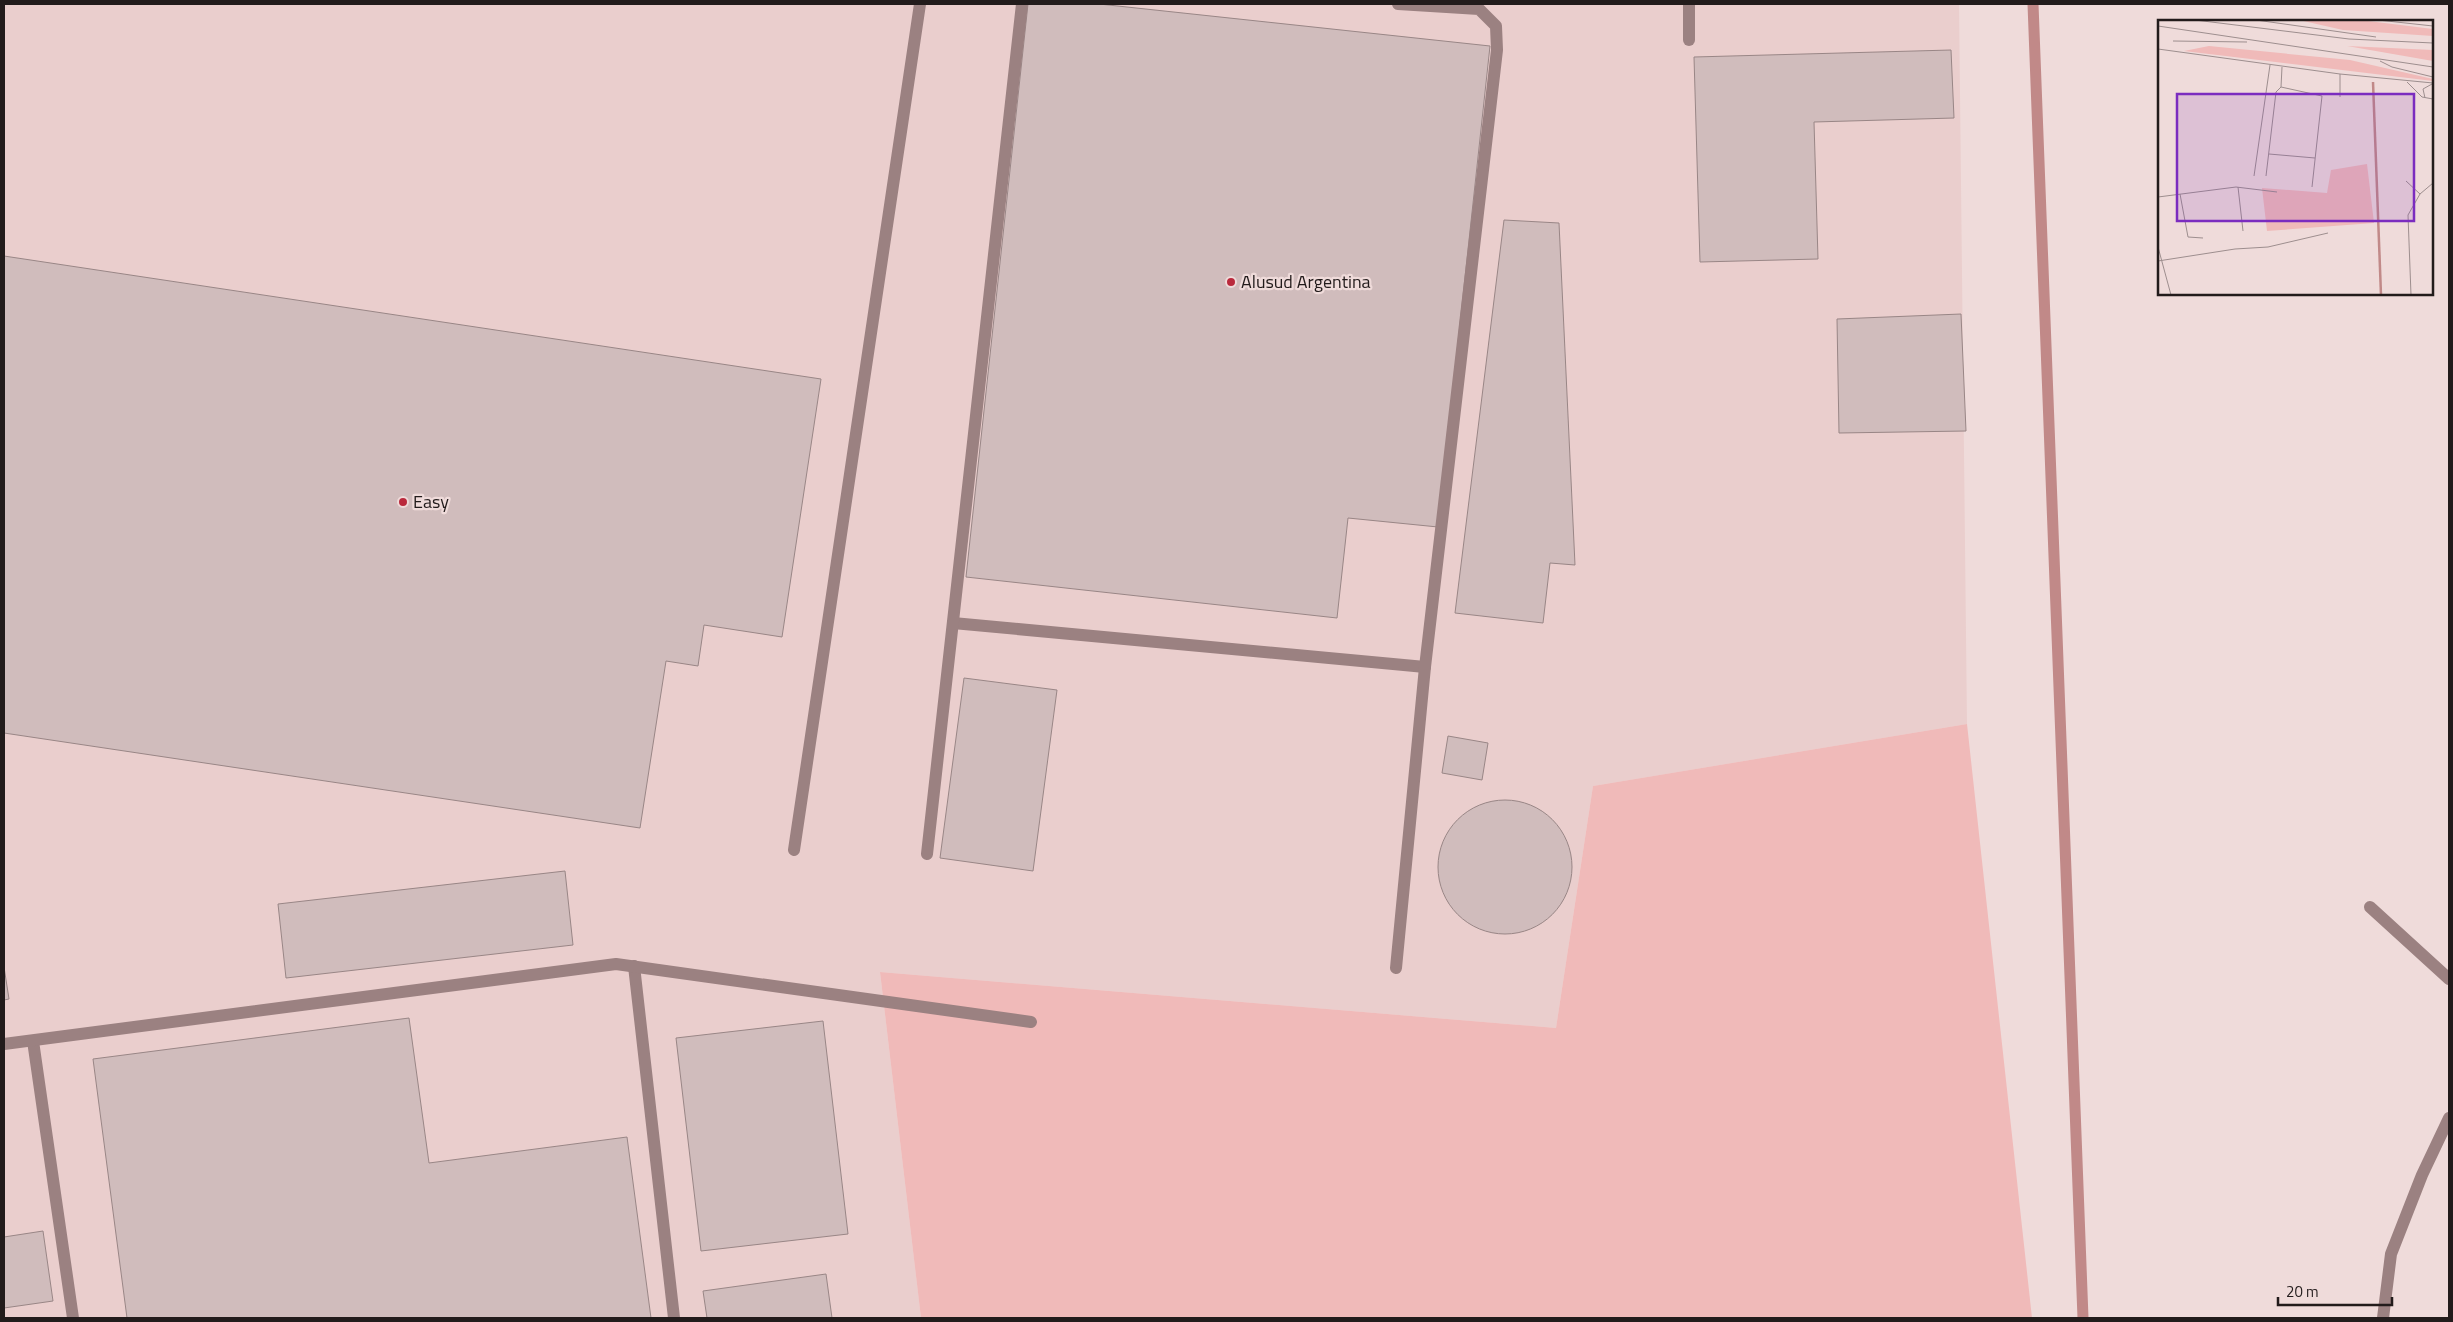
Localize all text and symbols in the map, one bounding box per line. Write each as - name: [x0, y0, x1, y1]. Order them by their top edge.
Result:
- inset map: [2158, 20, 2433, 295]
- place label: Alusud Argentina: [1241, 268, 1371, 295]
- marker: Alusud Argentina: [1225, 276, 1237, 288]
- place label: Easy: [413, 488, 449, 515]
- marker: Easy: [397, 496, 409, 508]
- scale bar: [2278, 1274, 2392, 1306]
- text: 20 m: [2286, 1280, 2319, 1303]

